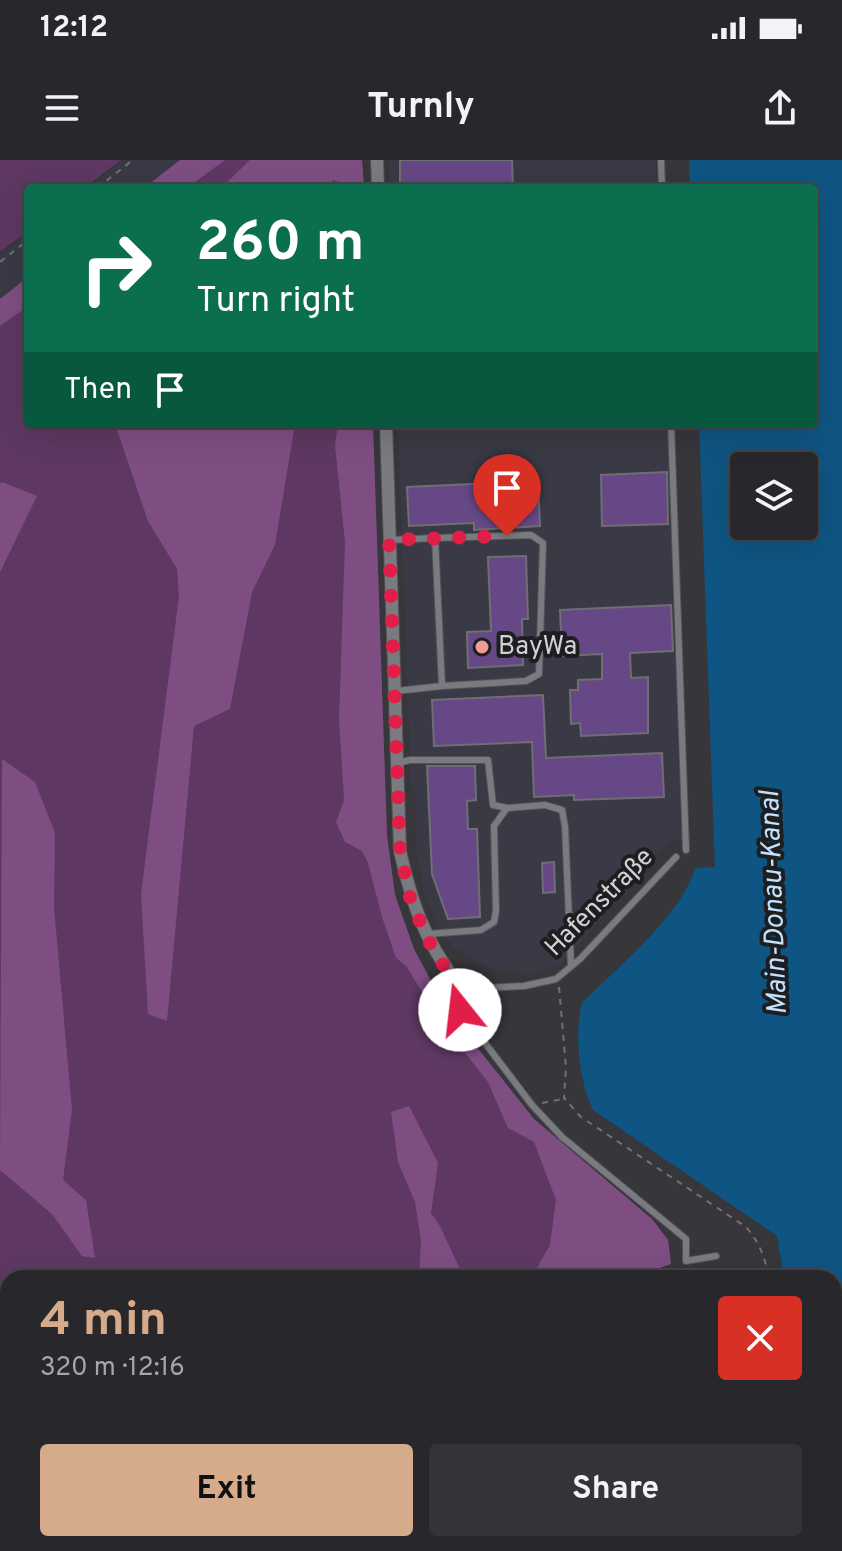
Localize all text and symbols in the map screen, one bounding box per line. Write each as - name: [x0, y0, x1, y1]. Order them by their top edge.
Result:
- text: 12:12: [40, 10, 108, 47]
- text: Turnly: [367, 85, 475, 131]
- icon: menu: [40, 86, 84, 130]
- icon: share: [758, 86, 802, 130]
- text: 260 m: [196, 210, 365, 280]
- icon: right: [64, 216, 168, 320]
- text: Turn right: [196, 279, 355, 325]
- icon: arrive: [148, 368, 192, 412]
- text: Then: [64, 372, 132, 409]
- map controls: [730, 452, 818, 540]
- button: layers: [730, 452, 818, 540]
- pin: [473, 454, 541, 536]
- icon: arrive: [485, 466, 529, 510]
- place label: BayWa: [498, 631, 577, 664]
- marker: BayWa: [473, 638, 491, 656]
- water label: Main-Donau-Kanal: [753, 788, 797, 1016]
- street label: Hafenstraße: [539, 842, 661, 964]
- position arrow: [418, 968, 502, 1052]
- text: 4 min: [40, 1292, 167, 1352]
- button: close: [718, 1296, 802, 1380]
- text: 320 m · 12:16: [40, 1352, 185, 1385]
- button: Exit: [40, 1444, 413, 1536]
- button: Share: [429, 1444, 802, 1536]

